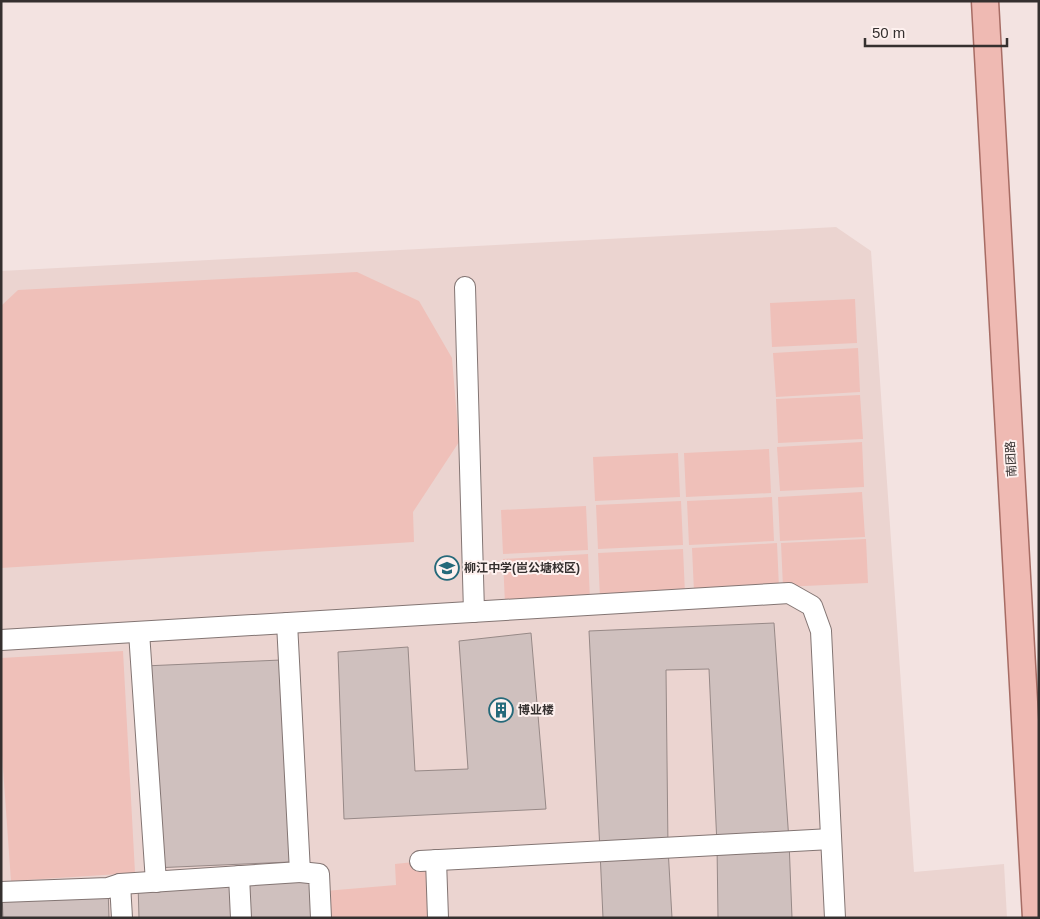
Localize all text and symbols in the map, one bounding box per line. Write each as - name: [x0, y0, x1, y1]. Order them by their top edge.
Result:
- scale bar: [865, 15, 1008, 47]
- text: 50 m: [872, 24, 905, 41]
- street label: 南团路: [1003, 441, 1019, 477]
- school or university icon: 柳江中学(岜公塘校区): [434, 555, 460, 581]
- place label: 柳江中学(岜公塘校区): [464, 561, 580, 575]
- building icon: 博业楼: [488, 697, 514, 723]
- place label: 博业楼: [518, 703, 554, 717]

